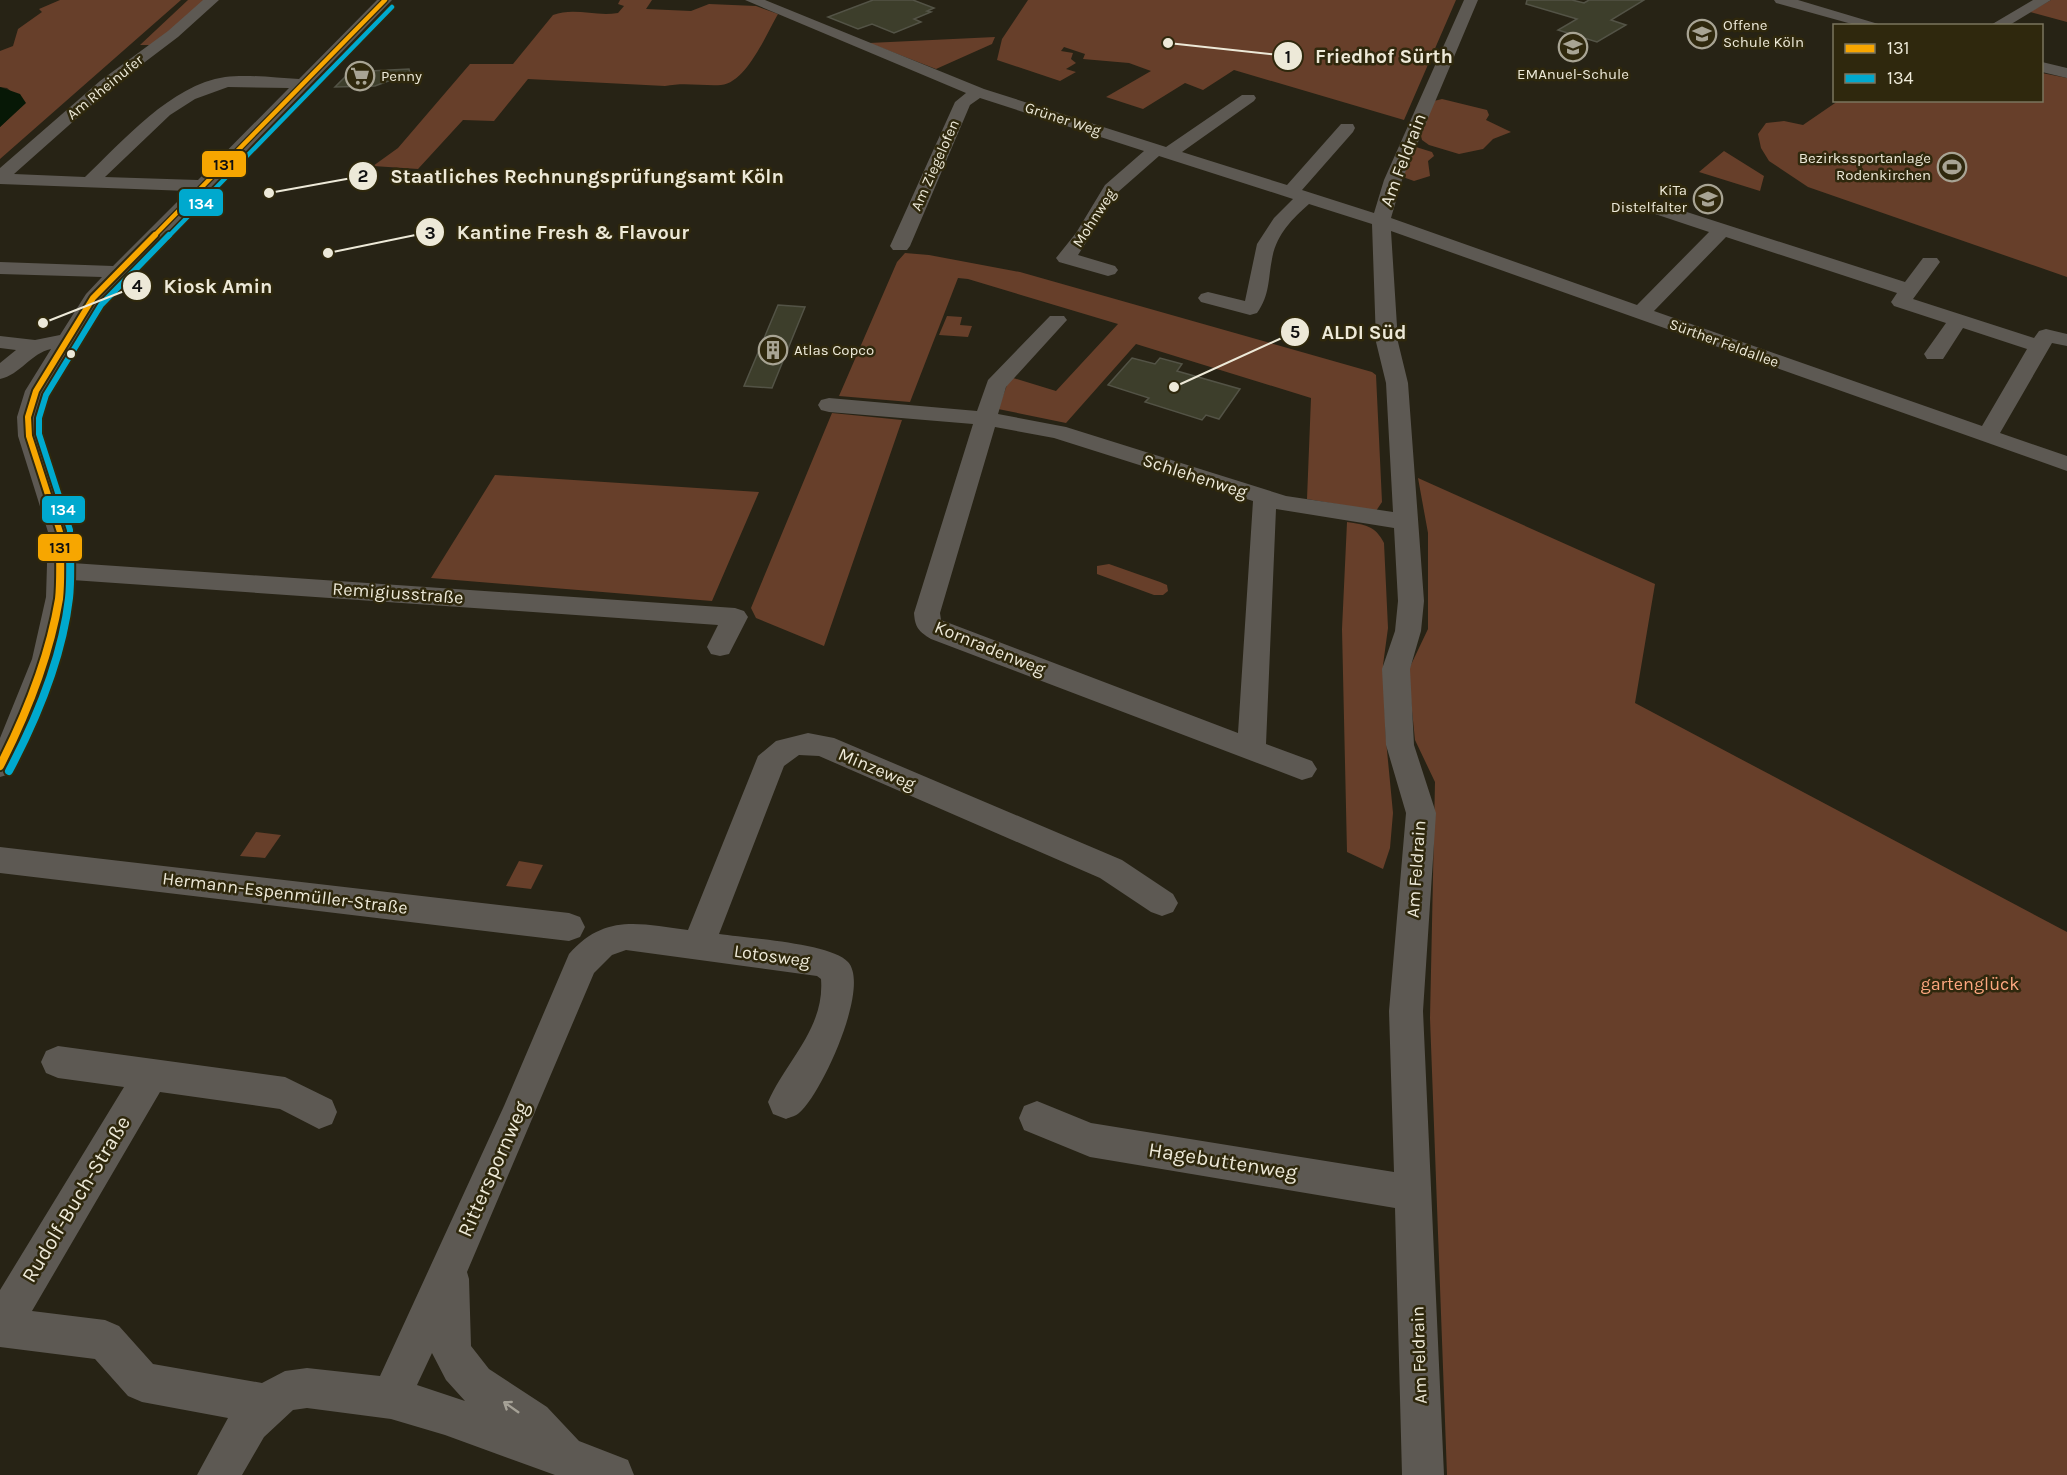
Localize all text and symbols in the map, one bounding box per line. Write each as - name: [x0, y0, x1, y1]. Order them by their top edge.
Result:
- place label: Offene Schule Köln: [1723, 16, 1804, 51]
- school or university icon: Offene Schule Köln: [1686, 18, 1718, 50]
- legend: [1833, 24, 2043, 102]
- school or university icon: EMAnuel-Schule: [1557, 31, 1589, 63]
- callout: Friedhof Sürth: [1273, 37, 1464, 75]
- text: 131: [1887, 37, 1910, 59]
- text: Friedhof Sürth: [1315, 45, 1453, 68]
- text: 1: [1285, 46, 1291, 68]
- street label: Am Rheinufer: [63, 50, 147, 123]
- supermarket icon: Penny: [344, 60, 376, 92]
- place label: EMAnuel-Schule: [1517, 65, 1629, 83]
- place label: Penny: [381, 67, 422, 85]
- text: 134: [1887, 67, 1914, 89]
- street label: Grüner Weg: [1023, 98, 1104, 140]
- street label: Am Feldrain: [1375, 110, 1431, 210]
- street label: Am Ziegelofen: [907, 117, 963, 213]
- place label: Bezirkssportanlage Rodenkirchen: [1799, 149, 1931, 184]
- line badge: 131: [201, 150, 247, 178]
- sports icon: Bezirkssportanlage Rodenkirchen: [1936, 151, 1968, 183]
- text: 131: [213, 155, 235, 174]
- callout: Staatliches Rechnungsprüfungsamt Köln: [348, 157, 796, 195]
- text: 2: [358, 165, 368, 187]
- text: Staatliches Rechnungsprüfungsamt Köln: [390, 165, 784, 188]
- place label: KiTa Distelfalter: [1611, 181, 1688, 216]
- school or university icon: KiTa Distelfalter: [1692, 183, 1724, 215]
- street label: Mohnweg: [1068, 185, 1120, 251]
- line badge: 134: [178, 188, 224, 217]
- text: 134: [188, 194, 214, 213]
- callout: Kantine Fresh & Flavour: [415, 213, 701, 251]
- text: Kantine Fresh & Flavour: [457, 221, 689, 244]
- text: 3: [424, 222, 436, 244]
- callout: Kiosk Amin: [122, 267, 285, 305]
- text: 4: [132, 275, 143, 297]
- text: Kiosk Amin: [164, 275, 272, 298]
- callout: ALDI Süd: [1280, 313, 1419, 351]
- street label: Sürther Feldallee: [1667, 315, 1781, 371]
- text: 5: [1290, 321, 1300, 343]
- text: ALDI Süd: [1322, 321, 1406, 344]
- building icon: Atlas Copco: [757, 334, 789, 366]
- place label: Atlas Copco: [794, 341, 874, 359]
- unlabelled marker: [65, 348, 77, 360]
- street label: Schlehenweg: [1140, 449, 1250, 503]
- line badge: 134: [41, 495, 86, 524]
- text: 134: [50, 500, 76, 519]
- line badge: 131: [37, 533, 83, 562]
- text: 131: [49, 538, 71, 557]
- street label: Remigiusstraße: [332, 577, 464, 609]
- street label: Kornradenweg: [931, 616, 1049, 680]
- street label: Minzeweg: [835, 743, 919, 795]
- street label: Am Feldrain: [1402, 819, 1430, 919]
- street label: Hermann-Espenmüller-Straße: [161, 867, 409, 919]
- street label: Lotosweg: [732, 940, 812, 972]
- park label: gartenglück: [1921, 973, 2019, 995]
- street label: Ritterspornweg: [452, 1097, 534, 1241]
- street label: Rudolf-Buch-Straße: [17, 1111, 135, 1287]
- street label: Hagebuttenweg: [1147, 1137, 1299, 1185]
- street label: Am Feldrain: [1406, 1306, 1432, 1404]
- one-way arrow: [502, 1401, 519, 1414]

